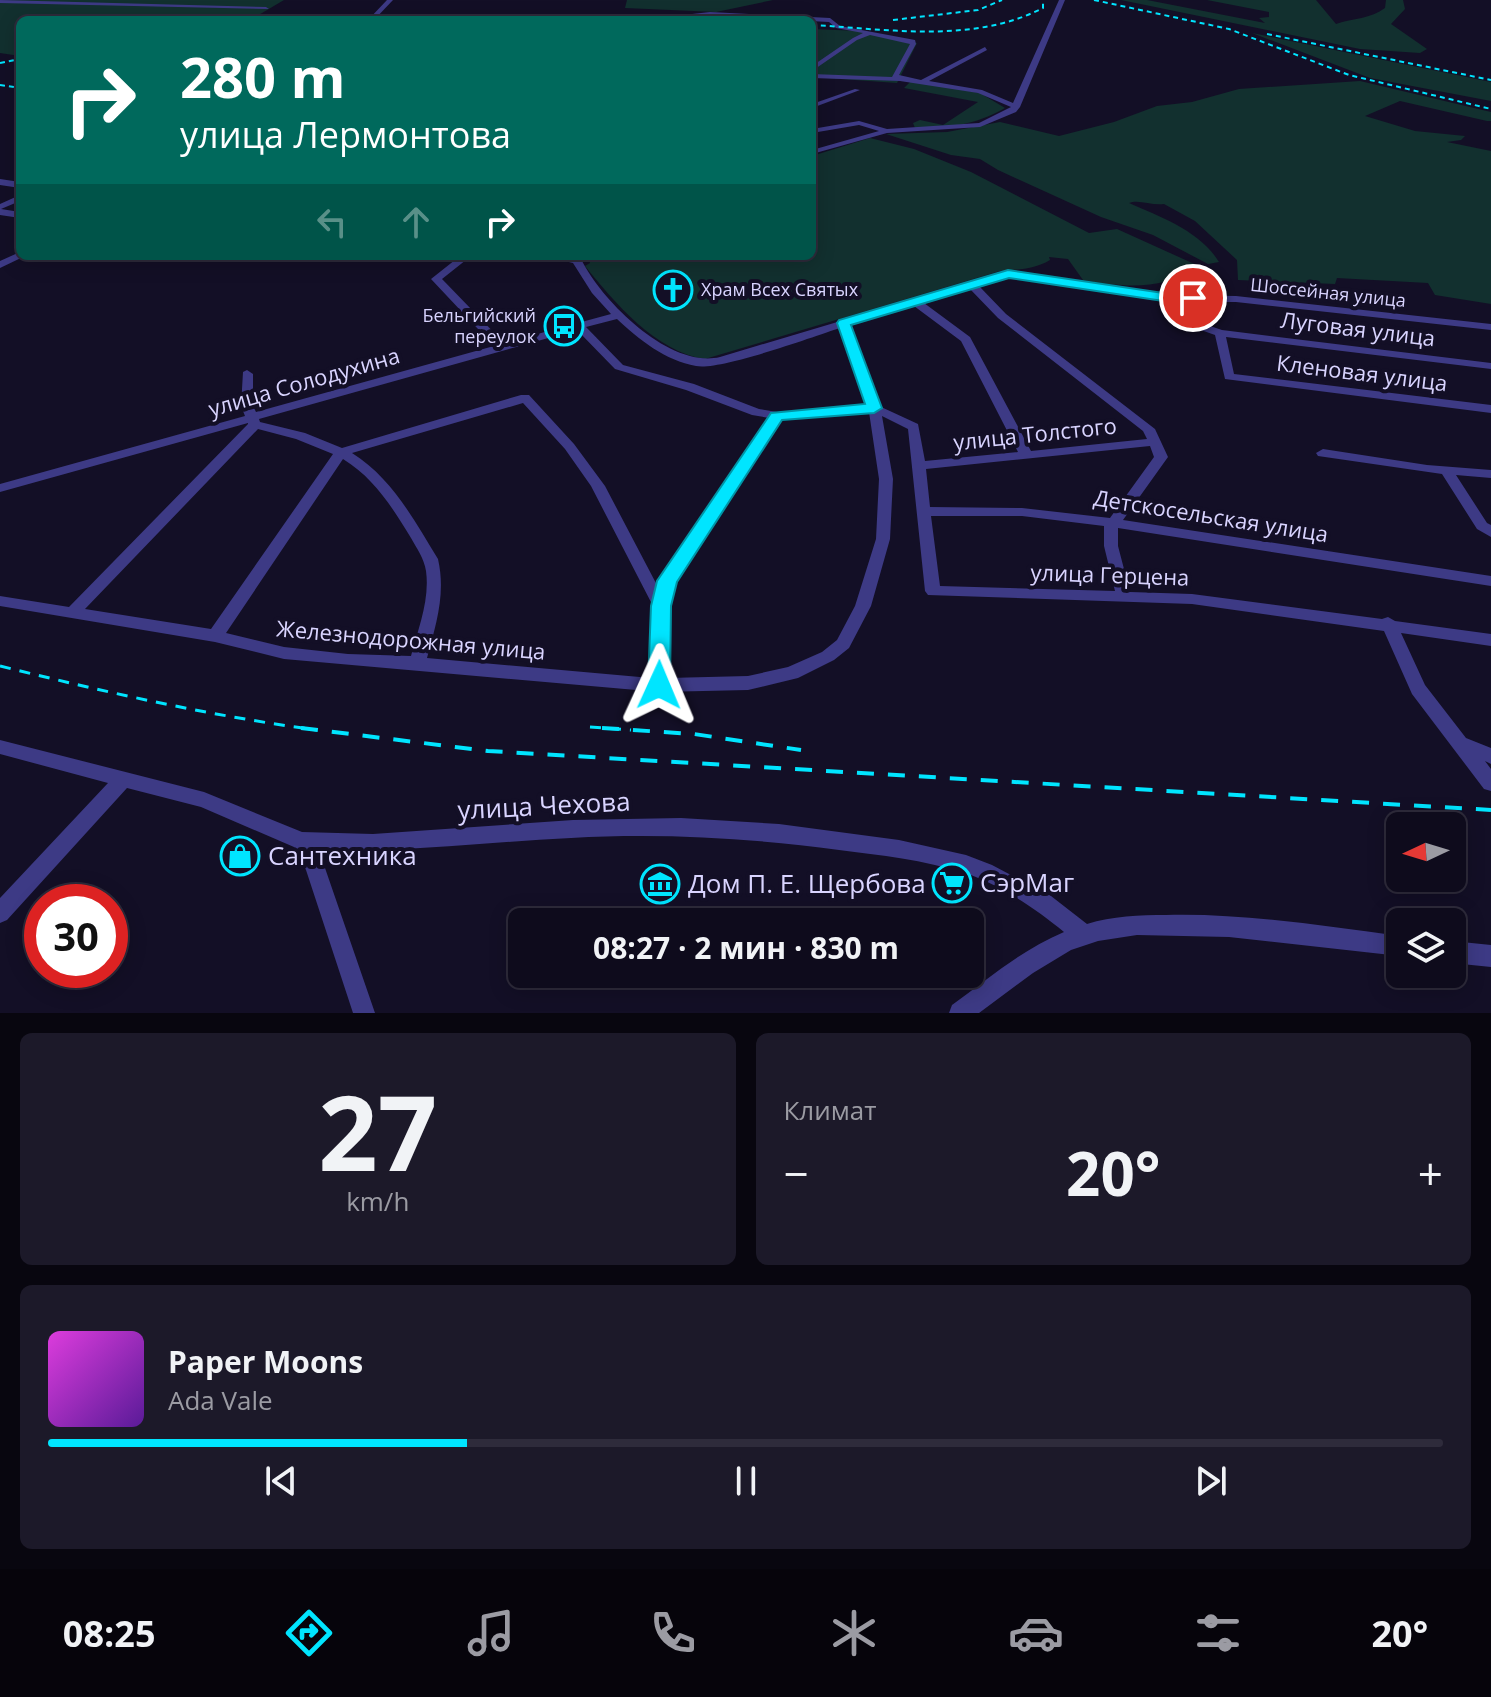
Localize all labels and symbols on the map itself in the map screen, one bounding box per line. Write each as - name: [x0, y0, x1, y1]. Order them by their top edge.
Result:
- pin: [1159, 264, 1227, 332]
- church icon: Храм Всех Святых: [652, 269, 694, 311]
- street label: Шоссейная улица: [1249, 272, 1407, 312]
- place label: Храм Всех Святых: [701, 277, 859, 301]
- place label: Бельгийский переулок: [423, 303, 537, 348]
- street label: Луговая улица: [1279, 304, 1437, 352]
- bus stop icon: Бельгийский переулок: [543, 305, 585, 347]
- street label: улица Солодухина: [205, 339, 403, 423]
- street label: Кленовая улица: [1275, 347, 1449, 397]
- street label: улица Толстого: [952, 410, 1118, 457]
- street label: Детскосельская улица: [1092, 482, 1331, 548]
- street label: улица Герцена: [1030, 556, 1190, 592]
- street label: Железнодорожная улица: [275, 612, 547, 666]
- position arrow: [617, 643, 701, 727]
- street label: улица Чехова: [457, 782, 631, 828]
- north arrow: [1386, 812, 1466, 892]
- shop icon: Сантехника: [219, 835, 261, 877]
- place label: Сантехника: [268, 837, 417, 873]
- supermarket icon: СэрМаг: [931, 862, 973, 904]
- museum icon: Дом П. Е. Щербова: [639, 863, 681, 905]
- place label: СэрМаг: [980, 864, 1074, 900]
- place label: Дом П. Е. Щербова: [688, 865, 926, 901]
- speed limit sign: 30: [24, 884, 128, 988]

